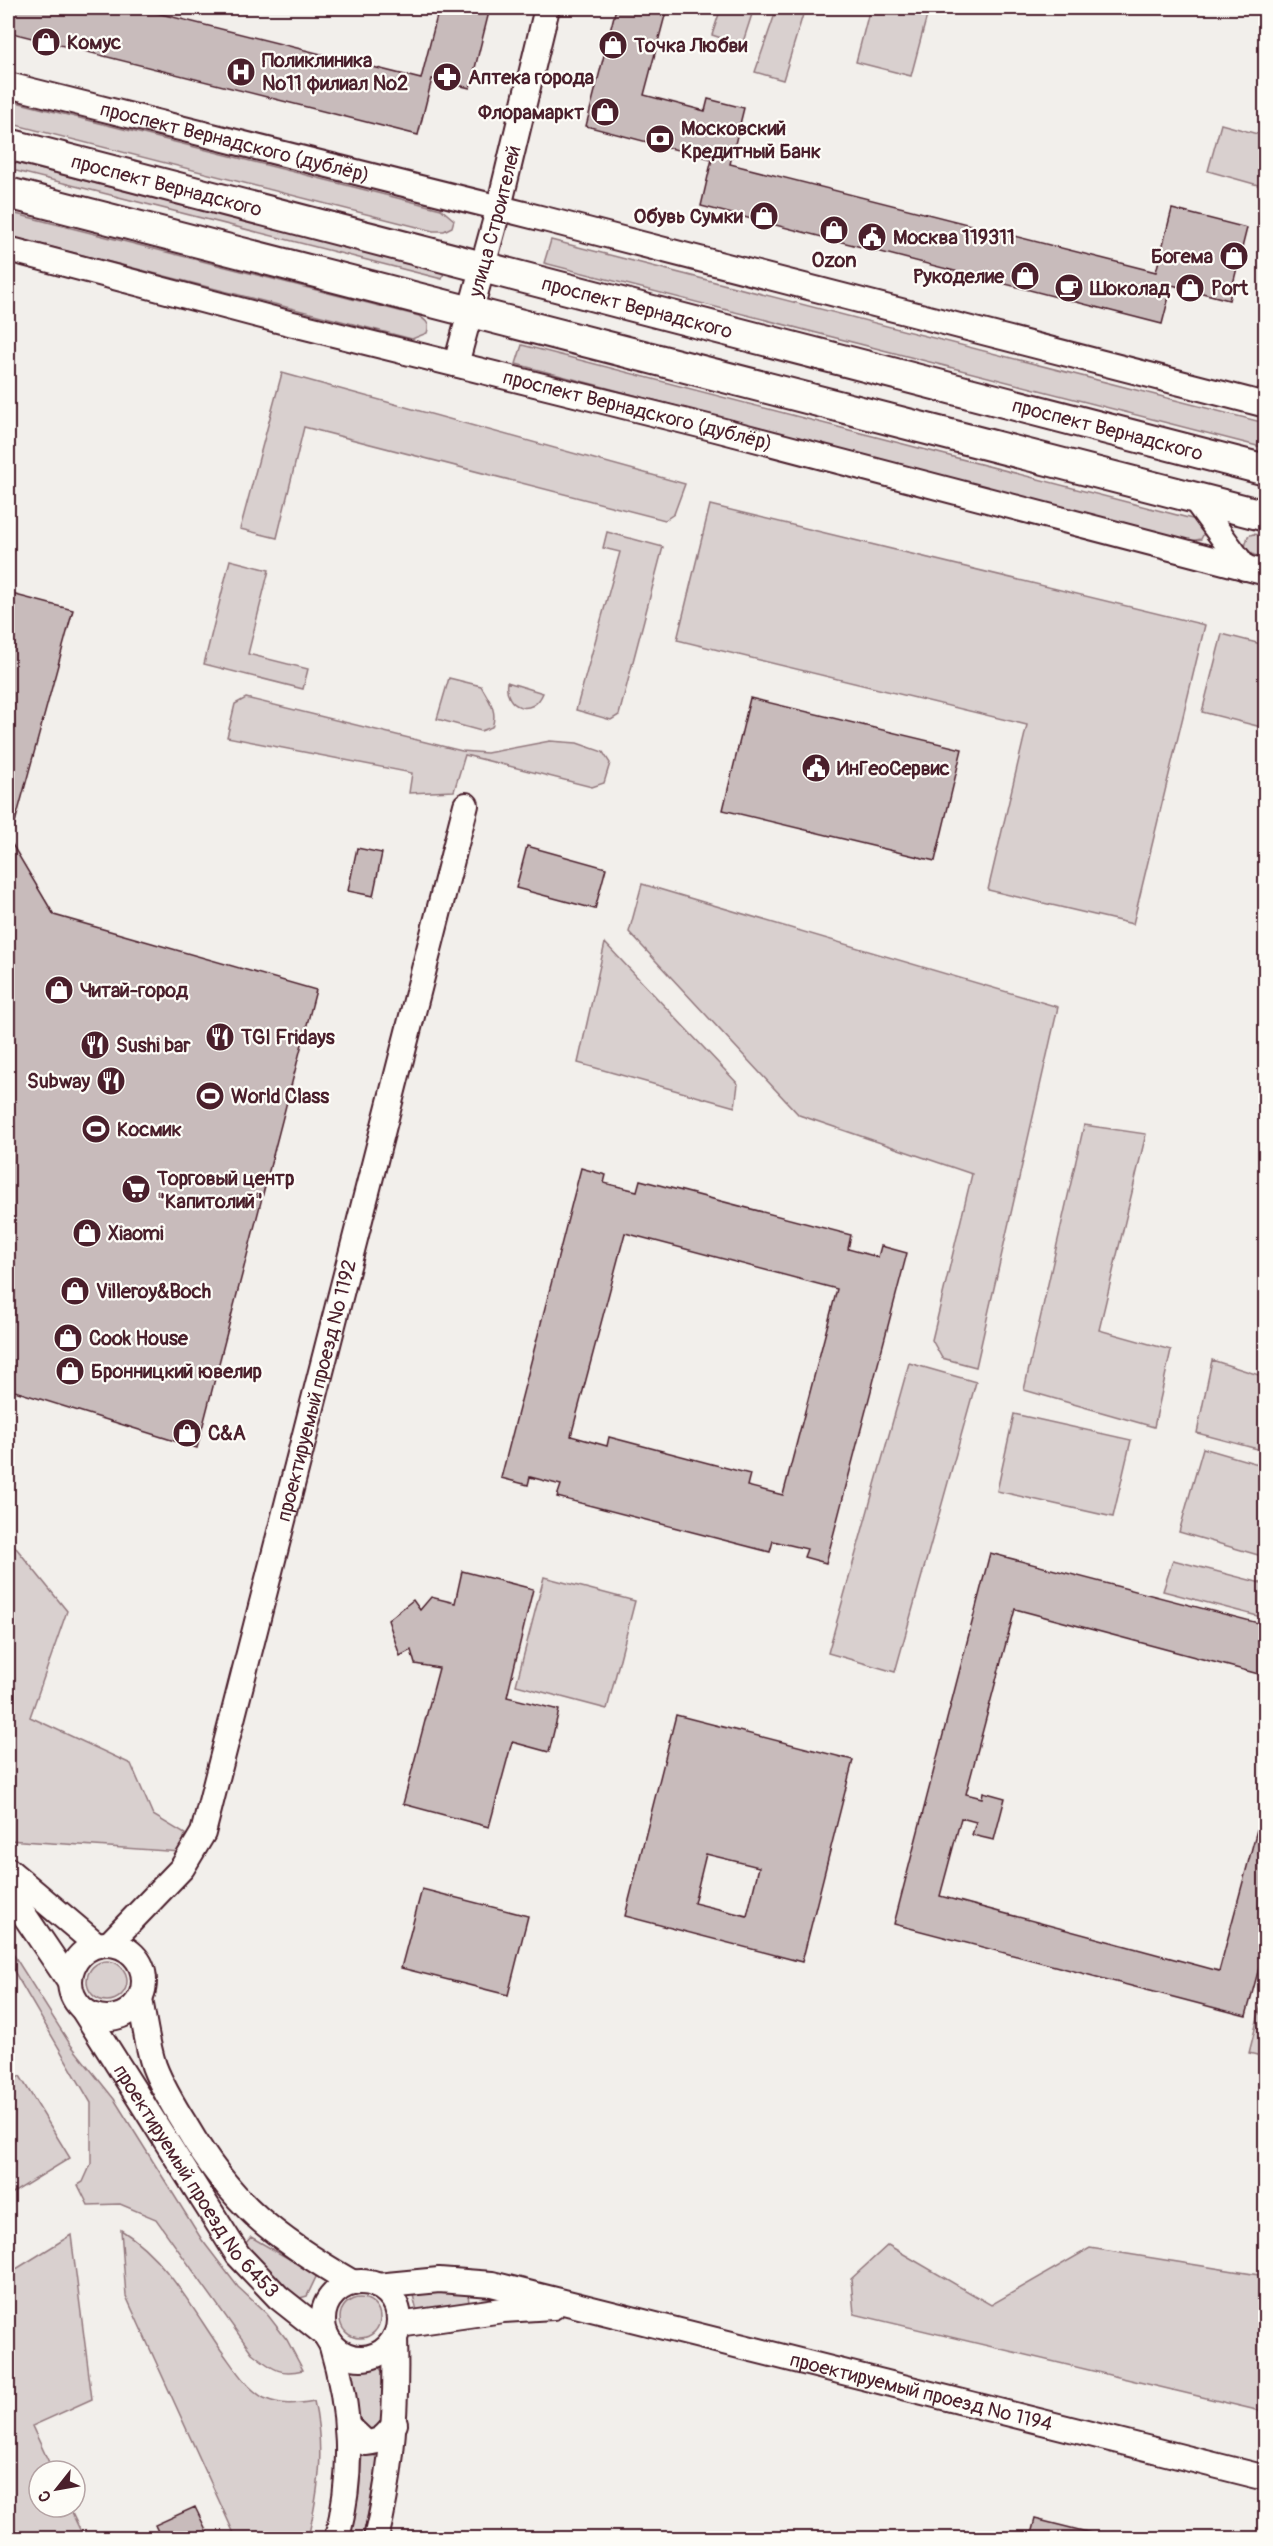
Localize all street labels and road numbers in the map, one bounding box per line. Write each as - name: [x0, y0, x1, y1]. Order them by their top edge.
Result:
- street label: проспект Вернадского (дублёр): [99, 97, 373, 187]
- street label: улица Строителей: [462, 143, 526, 301]
- street label: проспект Вернадского: [68, 148, 264, 222]
- street label: проспект Вернадского: [539, 270, 736, 344]
- street label: проспект Вернадского (дублёр): [501, 364, 775, 456]
- street label: проспект Вернадского: [1010, 392, 1206, 466]
- street label: проектируемый проезд № 1192: [271, 1257, 362, 1524]
- street label: проектируемый проезд № 6453: [108, 2059, 284, 2303]
- street label: проектируемый проезд № 1194: [787, 2347, 1056, 2437]

